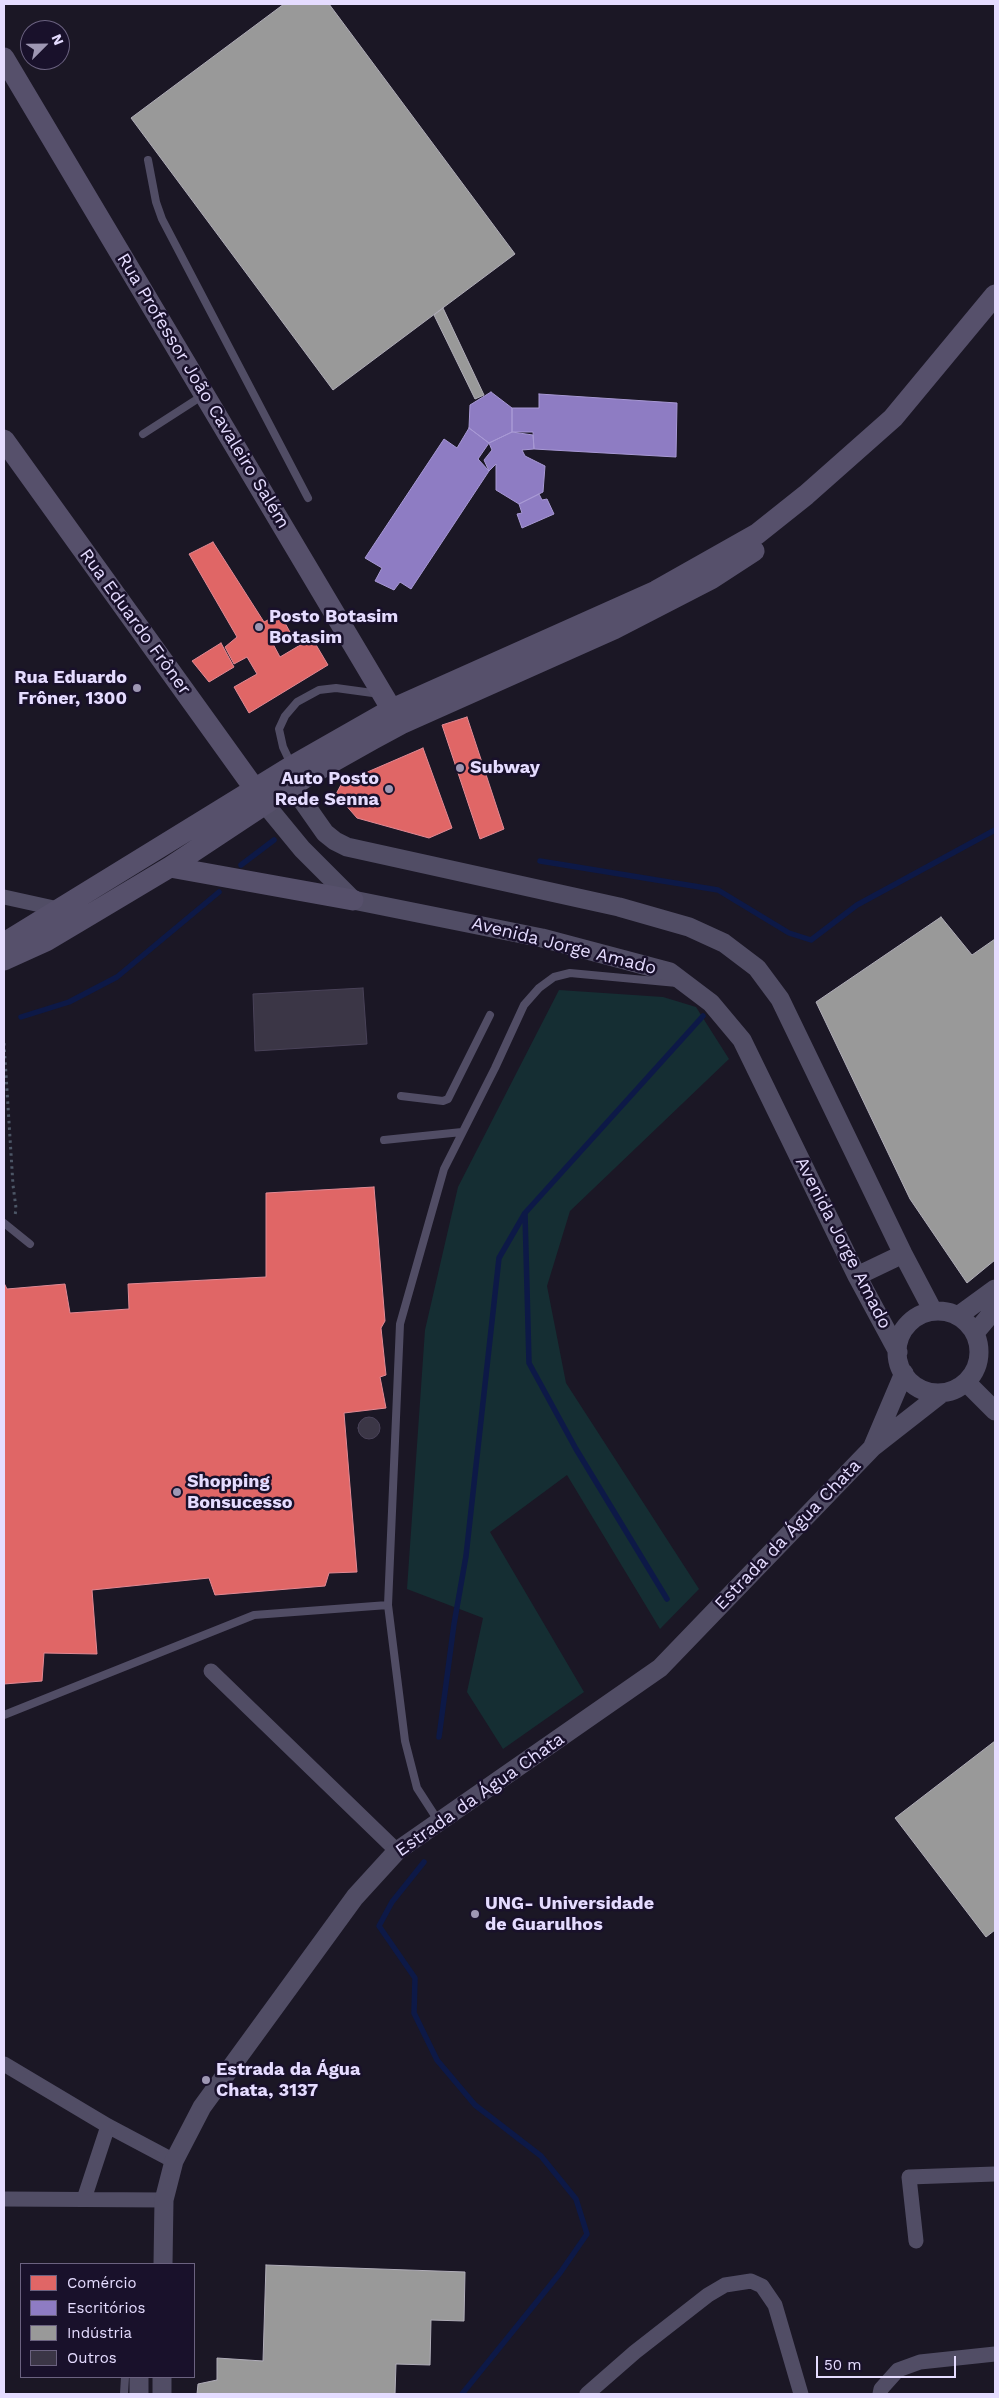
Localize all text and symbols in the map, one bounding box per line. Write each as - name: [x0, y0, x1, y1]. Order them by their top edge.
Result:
- north arrow: [20, 20, 70, 70]
- text: N: [48, 32, 67, 47]
- street label: Rua Professor João Cavaleiro Salém: [112, 250, 294, 532]
- street label: Rua Eduardo Frôner: [75, 545, 195, 699]
- place label: Posto Botasim Botasim: [269, 606, 398, 649]
- marker: Posto Botasim Botasim: [253, 621, 265, 633]
- place label: Rua Eduardo Frôner, 1300: [14, 667, 127, 710]
- marker: Rua Eduardo Frôner, 1300: [131, 682, 143, 694]
- place label: Subway: [470, 757, 540, 779]
- marker: Subway: [454, 762, 466, 774]
- place label: Auto Posto Rede Senna: [275, 768, 379, 811]
- marker: Auto Posto Rede Senna: [383, 783, 395, 795]
- street label: Avenida Jorge Amado: [469, 913, 659, 979]
- street label: Avenida Jorge Amado: [790, 1154, 896, 1332]
- street label: Estrada da Água Chata: [710, 1455, 866, 1615]
- place label: Shopping Bonsucesso: [187, 1471, 293, 1514]
- marker: Shopping Bonsucesso: [171, 1486, 183, 1498]
- street label: Estrada da Água Chata: [392, 1729, 568, 1861]
- place label: UNG- Universidade de Guarulhos: [485, 1893, 654, 1936]
- marker: UNG- Universidade de Guarulhos: [469, 1908, 481, 1920]
- place label: Estrada da Água Chata, 3137: [216, 2059, 360, 2102]
- marker: Estrada da Água Chata, 3137: [200, 2074, 212, 2086]
- legend: [20, 2263, 195, 2378]
- text: Comércio: [67, 2274, 137, 2292]
- text: Escritórios: [67, 2299, 145, 2317]
- text: Indústria: [67, 2324, 132, 2342]
- scale bar: [819, 2346, 959, 2378]
- text: Outros: [67, 2349, 117, 2367]
- text: 50 m: [824, 2356, 861, 2374]

